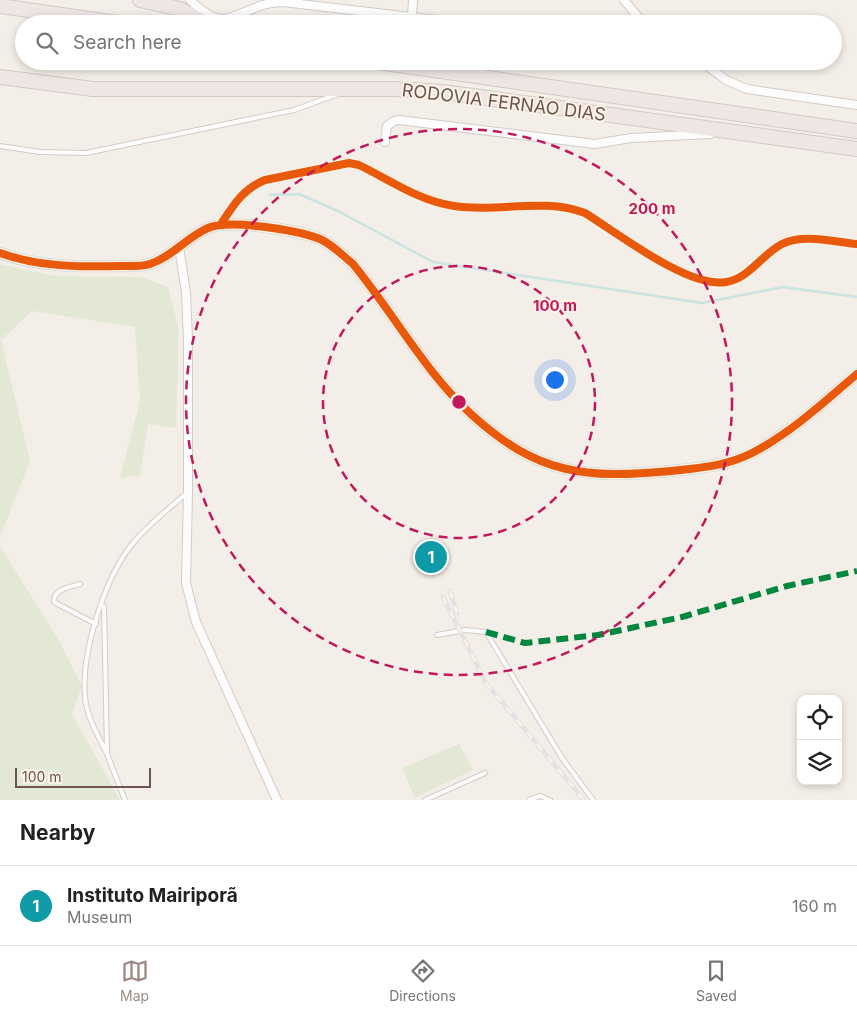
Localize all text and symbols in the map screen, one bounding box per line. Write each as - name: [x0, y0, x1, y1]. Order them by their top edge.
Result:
- search box: [15, 15, 842, 70]
- icon: search: [33, 29, 61, 57]
- text: Search here: [73, 31, 182, 54]
- street label: RODOVIA FERNÃO DIAS: [401, 78, 607, 125]
- text: 200 m: [629, 199, 675, 218]
- text: 100 m: [533, 296, 577, 315]
- your location: [542, 367, 568, 393]
- centre of rings: [450, 393, 468, 411]
- pin: 1: [415, 538, 447, 576]
- map controls: [797, 695, 842, 785]
- button: locate: [797, 695, 842, 740]
- button: layers: [797, 740, 842, 785]
- scale bar: [15, 765, 151, 788]
- text: 100 m: [22, 768, 62, 785]
- text: Nearby: [20, 820, 95, 845]
- text: Instituto Mairiporã: [67, 884, 238, 907]
- text: 1: [33, 896, 39, 916]
- text: 160 m: [792, 896, 837, 916]
- text: Museum: [67, 907, 132, 927]
- tab: Map: [120, 957, 149, 1004]
- tab: Directions: [389, 957, 456, 1004]
- tab: Saved: [696, 957, 737, 1004]

